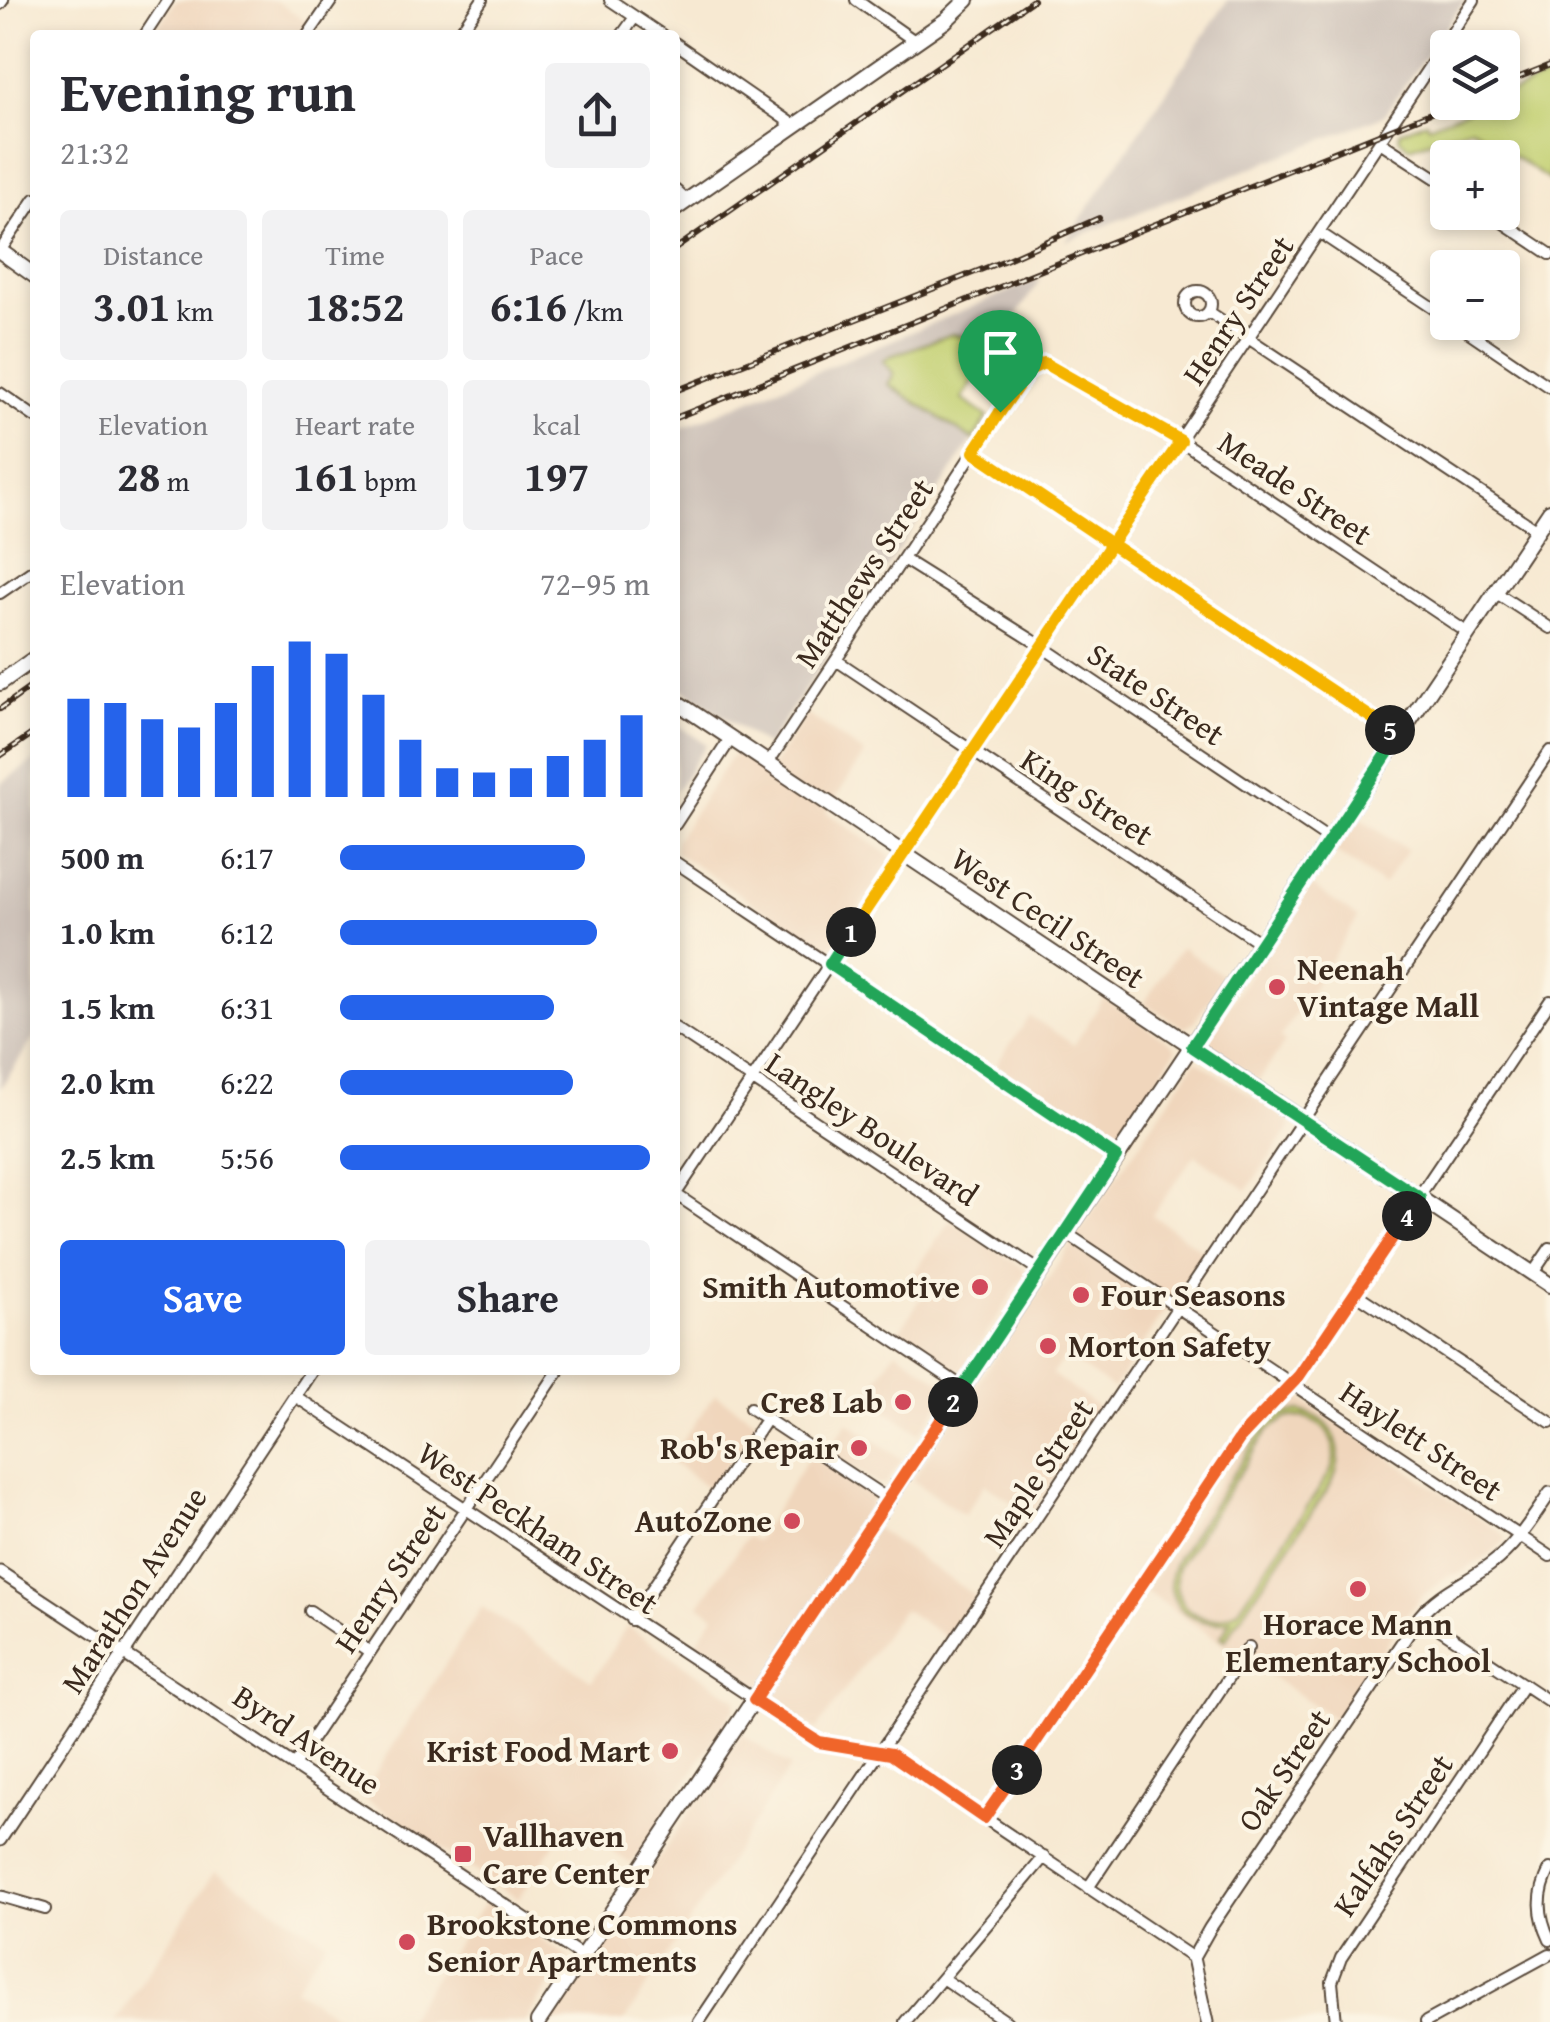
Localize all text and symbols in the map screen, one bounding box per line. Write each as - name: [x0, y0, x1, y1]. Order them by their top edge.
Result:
- map controls: [1430, 30, 1520, 340]
- button: layers: [1430, 30, 1520, 120]
- text: Evening run: [60, 51, 356, 131]
- button: share: [545, 63, 650, 168]
- text: 21:32: [60, 129, 129, 176]
- button: +: [1430, 140, 1520, 230]
- street label: Henry Street: [1170, 226, 1305, 394]
- text: Distance: [103, 234, 204, 275]
- text: Time: [325, 234, 385, 275]
- text: Pace: [530, 234, 584, 275]
- button: −: [1430, 250, 1520, 340]
- text: 3.01: [93, 275, 170, 336]
- text: 18:52: [306, 275, 404, 336]
- text: 6:16: [490, 275, 567, 336]
- text: km: [170, 290, 214, 331]
- text: /km: [567, 290, 623, 331]
- pin: [958, 310, 1043, 413]
- icon: arrive: [973, 325, 1028, 380]
- text: Elevation: [99, 404, 208, 445]
- text: Heart rate: [295, 404, 415, 445]
- text: kcal: [533, 404, 581, 445]
- street label: Meade Street: [1209, 419, 1382, 556]
- text: 28: [117, 445, 161, 506]
- text: 161: [293, 445, 358, 506]
- text: 197: [524, 445, 589, 506]
- text: m: [161, 460, 190, 501]
- text: bpm: [358, 460, 417, 501]
- street label: Matthews Street: [782, 468, 945, 677]
- text: Elevation: [60, 560, 185, 607]
- text: 72–95 m: [540, 560, 650, 607]
- street label: State Street: [1078, 630, 1234, 757]
- pin: 5: [1365, 705, 1415, 755]
- text: 5: [1383, 709, 1397, 750]
- street label: King Street: [1012, 736, 1163, 857]
- text: 500 m: [60, 834, 144, 881]
- text: 6:17: [220, 834, 274, 881]
- street label: West Cecil Street: [942, 835, 1155, 1000]
- pin: 1: [826, 907, 876, 957]
- text: 1.0 km: [60, 909, 155, 956]
- text: 6:12: [220, 909, 274, 956]
- text: 1: [844, 911, 858, 952]
- place label: Neenah Vintage Mall: [1297, 945, 1479, 1029]
- marker: Neenah Vintage Mall: [1266, 976, 1288, 998]
- text: 1.5 km: [60, 984, 155, 1031]
- text: 6:31: [220, 984, 274, 1031]
- street label: Langley Boulevard: [756, 1040, 988, 1217]
- text: 2.0 km: [60, 1059, 155, 1106]
- text: 6:22: [220, 1059, 274, 1106]
- text: 2.5 km: [60, 1134, 155, 1181]
- text: 5:56: [220, 1134, 274, 1181]
- pin: 4: [1382, 1191, 1432, 1241]
- text: 4: [1400, 1195, 1414, 1236]
- button: Save: [60, 1240, 345, 1355]
- button: Share: [365, 1240, 650, 1355]
- place label: Smith Automotive: [702, 1263, 960, 1310]
- place label: Four Seasons: [1101, 1271, 1286, 1318]
- marker: Smith Automotive: [969, 1276, 991, 1298]
- marker: Four Seasons: [1070, 1284, 1092, 1306]
- place label: Morton Safety: [1068, 1322, 1272, 1369]
- marker: Morton Safety: [1037, 1335, 1059, 1357]
- street label: Haylett Street: [1331, 1369, 1512, 1512]
- pin: 2: [928, 1377, 978, 1427]
- place label: Cre8 Lab: [761, 1378, 883, 1425]
- text: 2: [946, 1381, 960, 1422]
- street label: Maple Street: [970, 1389, 1105, 1557]
- marker: Cre8 Lab: [892, 1391, 914, 1413]
- place label: Rob's Repair: [660, 1424, 839, 1471]
- street label: West Peckham Street: [408, 1429, 668, 1626]
- marker: Rob's Repair: [848, 1437, 870, 1459]
- street label: Marathon Avenue: [49, 1477, 218, 1702]
- street label: Henry Street: [322, 1494, 457, 1662]
- place label: AutoZone: [635, 1497, 772, 1544]
- marker: AutoZone: [781, 1510, 803, 1532]
- marker: Horace Mann Elementary School: [1347, 1578, 1369, 1600]
- place label: Horace Mann Elementary School: [1225, 1600, 1491, 1684]
- street label: Byrd Avenue: [224, 1673, 391, 1806]
- street label: Oak Street: [1225, 1699, 1342, 1840]
- place label: Krist Food Mart: [427, 1727, 650, 1774]
- marker: Krist Food Mart: [659, 1740, 681, 1762]
- street label: Kalfahs Street: [1321, 1744, 1464, 1925]
- pin: 3: [992, 1745, 1042, 1795]
- text: 3: [1010, 1749, 1024, 1790]
- place label: Vallhaven Care Center: [483, 1812, 650, 1896]
- marker: Vallhaven Care Center: [452, 1843, 474, 1865]
- place label: Brookstone Commons Senior Apartments: [427, 1900, 737, 1984]
- marker: Brookstone Commons Senior Apartments: [396, 1931, 418, 1953]

